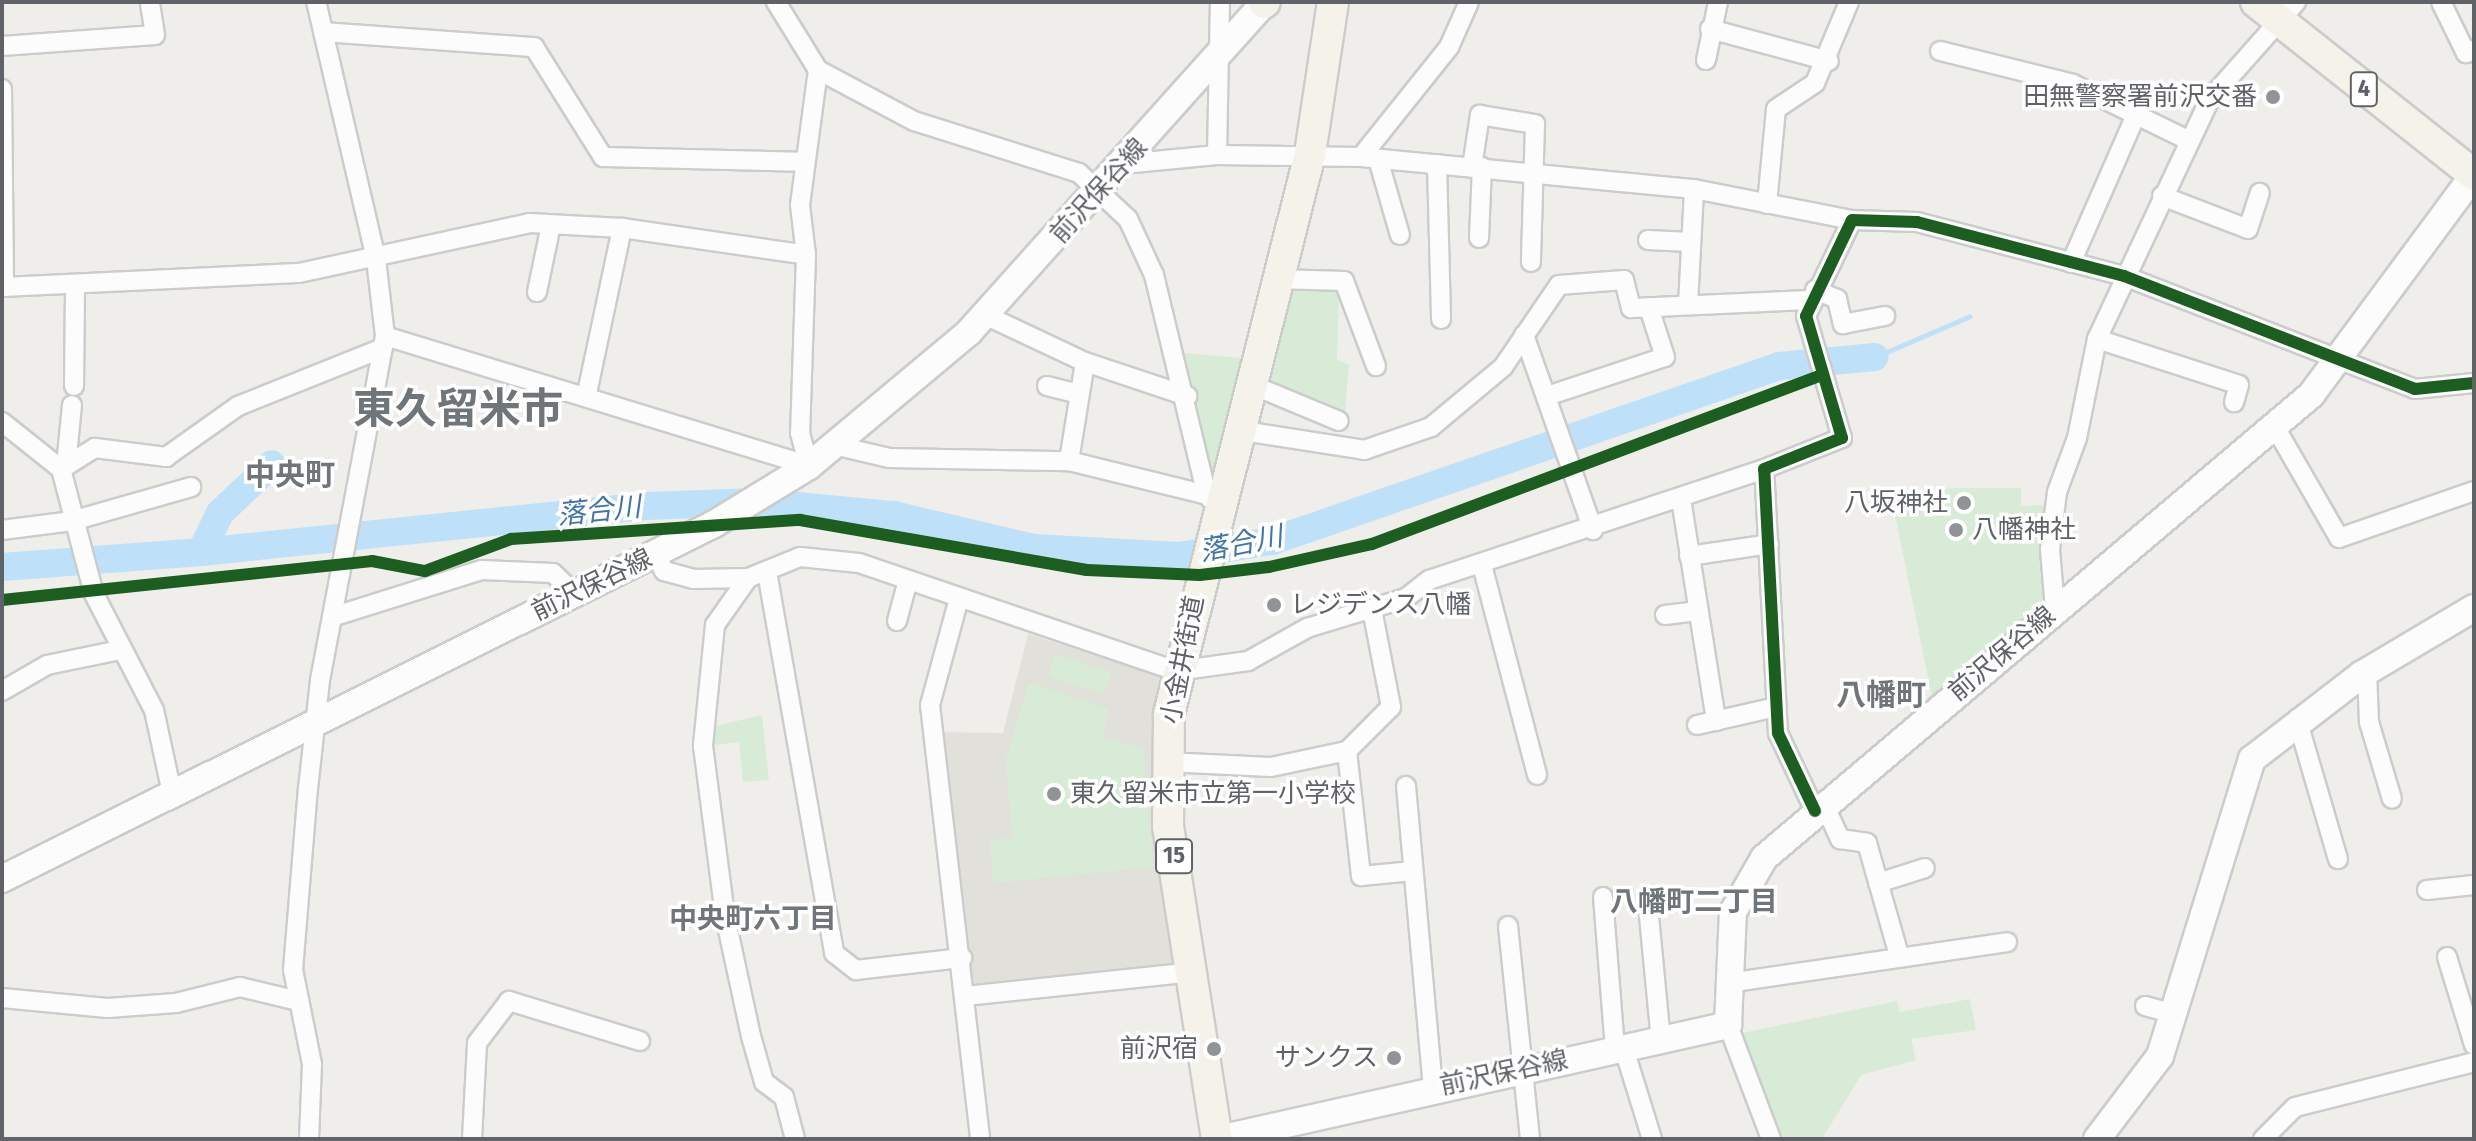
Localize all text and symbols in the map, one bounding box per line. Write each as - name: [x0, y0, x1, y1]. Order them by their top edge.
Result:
- road number: 4: [2348, 69, 2380, 109]
- place label: 田無警察署前沢交番: [2023, 81, 2257, 113]
- marker: 田無警察署前沢交番: [2264, 88, 2282, 106]
- street label: 前沢保谷線: [1044, 132, 1154, 250]
- district label: 東久留米市: [353, 384, 563, 434]
- district label: 中央町: [245, 457, 335, 493]
- place label: 八坂神社: [1844, 487, 1948, 519]
- water label: 落合川: [555, 490, 643, 532]
- marker: 八坂神社: [1955, 494, 1973, 512]
- place label: 八幡神社: [1972, 514, 2076, 546]
- water label: 落合川: [1197, 519, 1285, 569]
- marker: 八幡神社: [1947, 521, 1965, 539]
- street label: 前沢保谷線: [527, 542, 657, 628]
- place label: レジデンス八幡: [1290, 589, 1472, 621]
- street label: 小金井街道: [1155, 593, 1211, 727]
- marker: レジデンス八幡: [1265, 596, 1283, 614]
- street label: 前沢保谷線: [1942, 600, 2062, 708]
- district label: 八幡町: [1836, 677, 1926, 713]
- place label: 東久留米市立第一小学校: [1070, 778, 1356, 810]
- marker: 東久留米市立第一小学校: [1045, 785, 1063, 803]
- road number: 15: [1154, 836, 1194, 876]
- district label: 八幡町二丁目: [1610, 885, 1778, 919]
- district label: 中央町六丁目: [669, 902, 837, 936]
- place label: 前沢宿: [1120, 1033, 1198, 1065]
- marker: 前沢宿: [1205, 1040, 1223, 1058]
- place label: サンクス: [1274, 1042, 1378, 1074]
- street label: 前沢保谷線: [1437, 1044, 1571, 1102]
- marker: サンクス: [1385, 1049, 1403, 1067]

